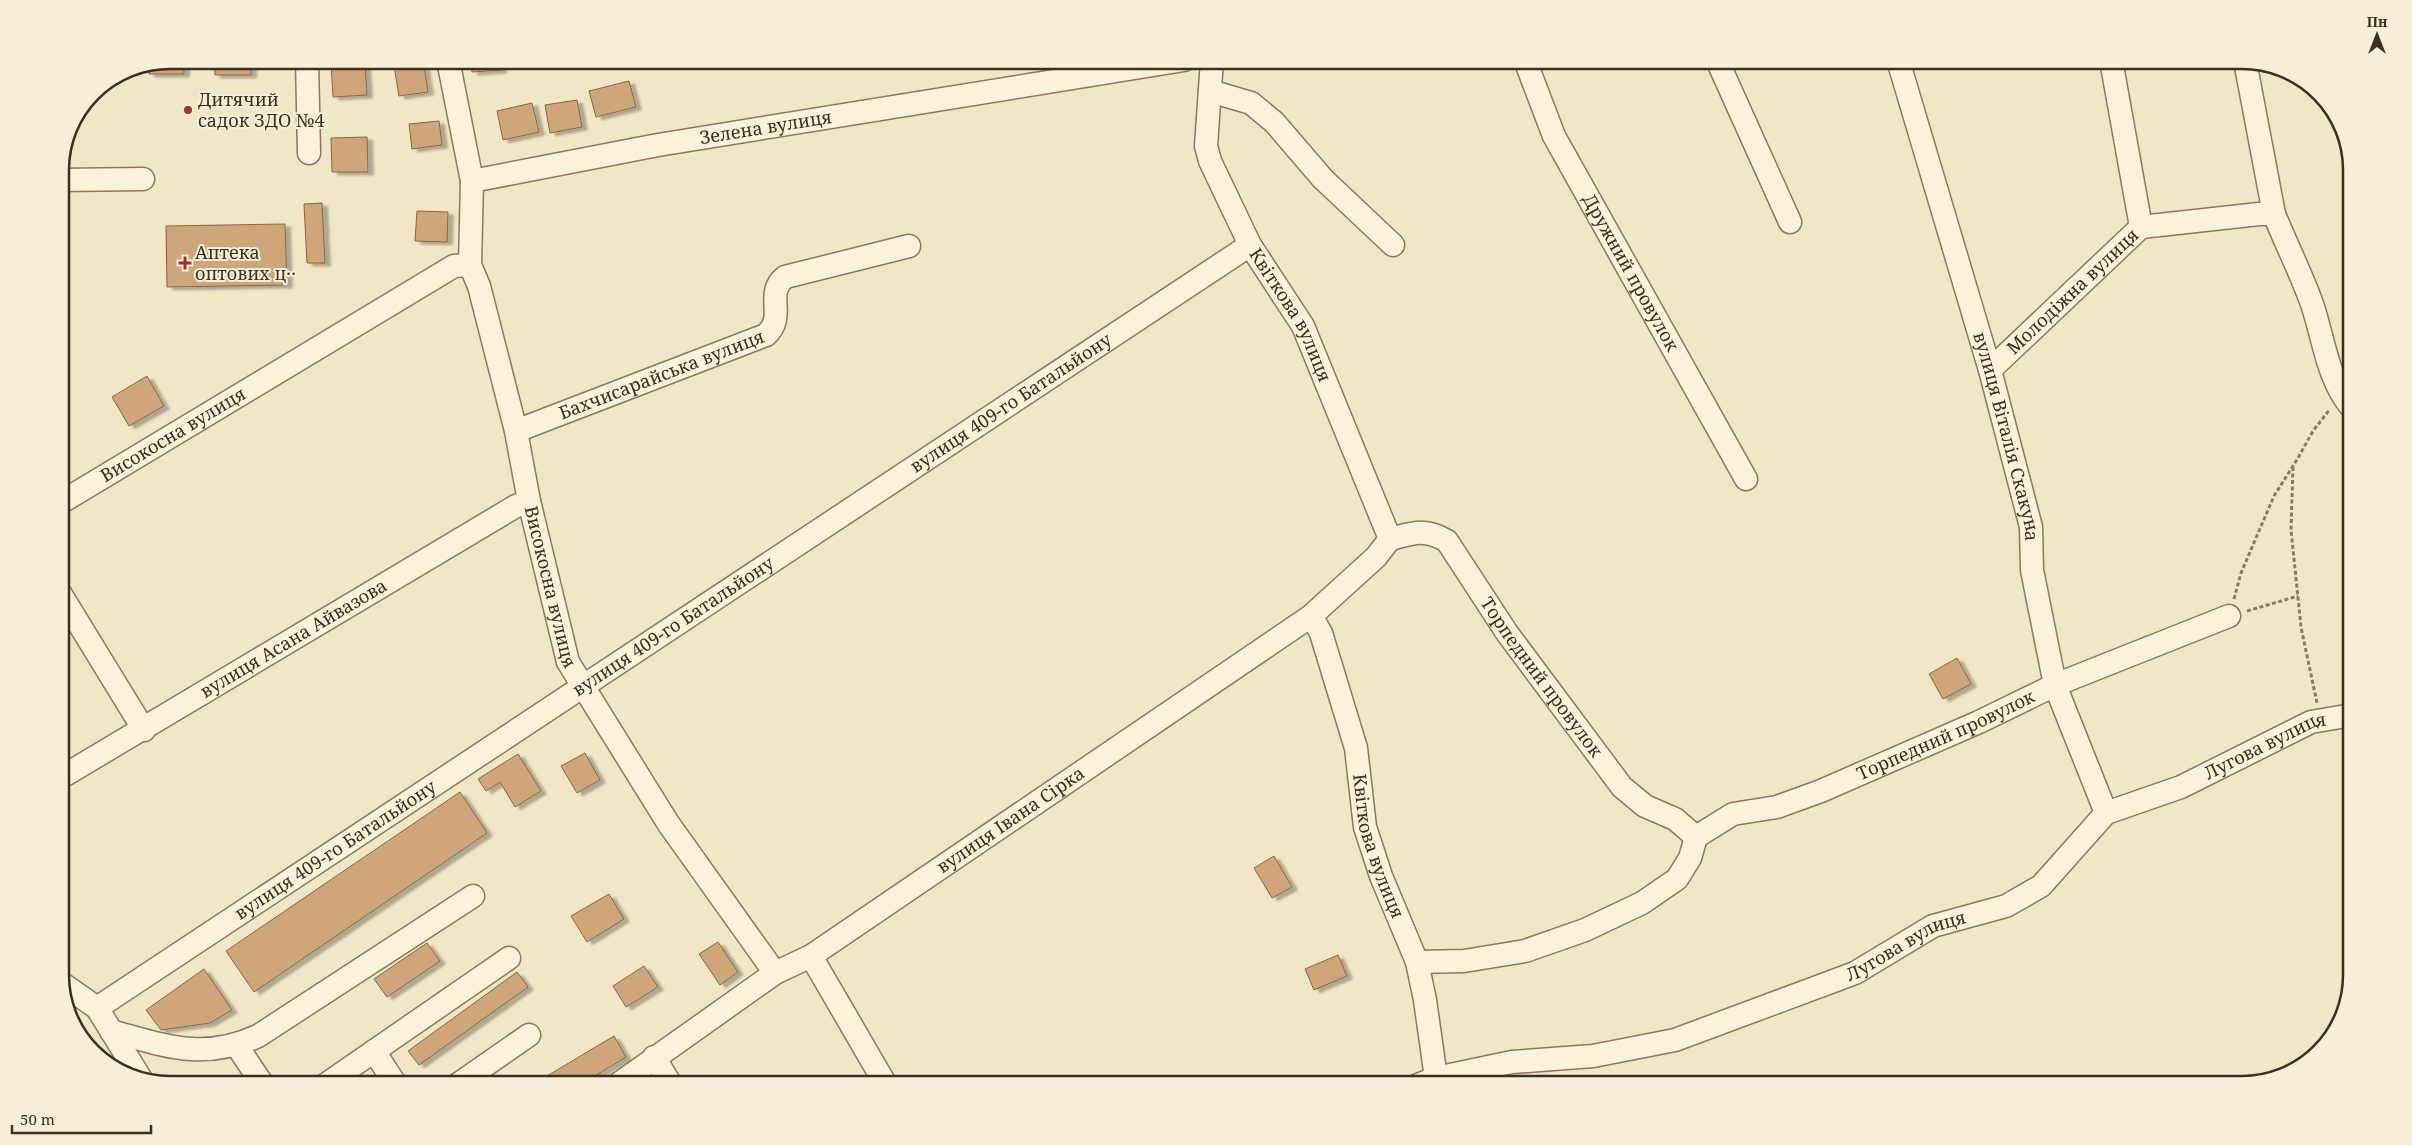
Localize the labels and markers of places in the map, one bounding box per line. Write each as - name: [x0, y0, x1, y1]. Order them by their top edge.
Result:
- place label: Дитячий садок ЗДО №4: [198, 87, 325, 132]
- marker: Дитячий садок ЗДО №4: [182, 104, 194, 116]
- place label: Аптека оптових ц‥: [195, 240, 296, 285]
- marker: Аптека оптових ц‥: [179, 257, 191, 269]

